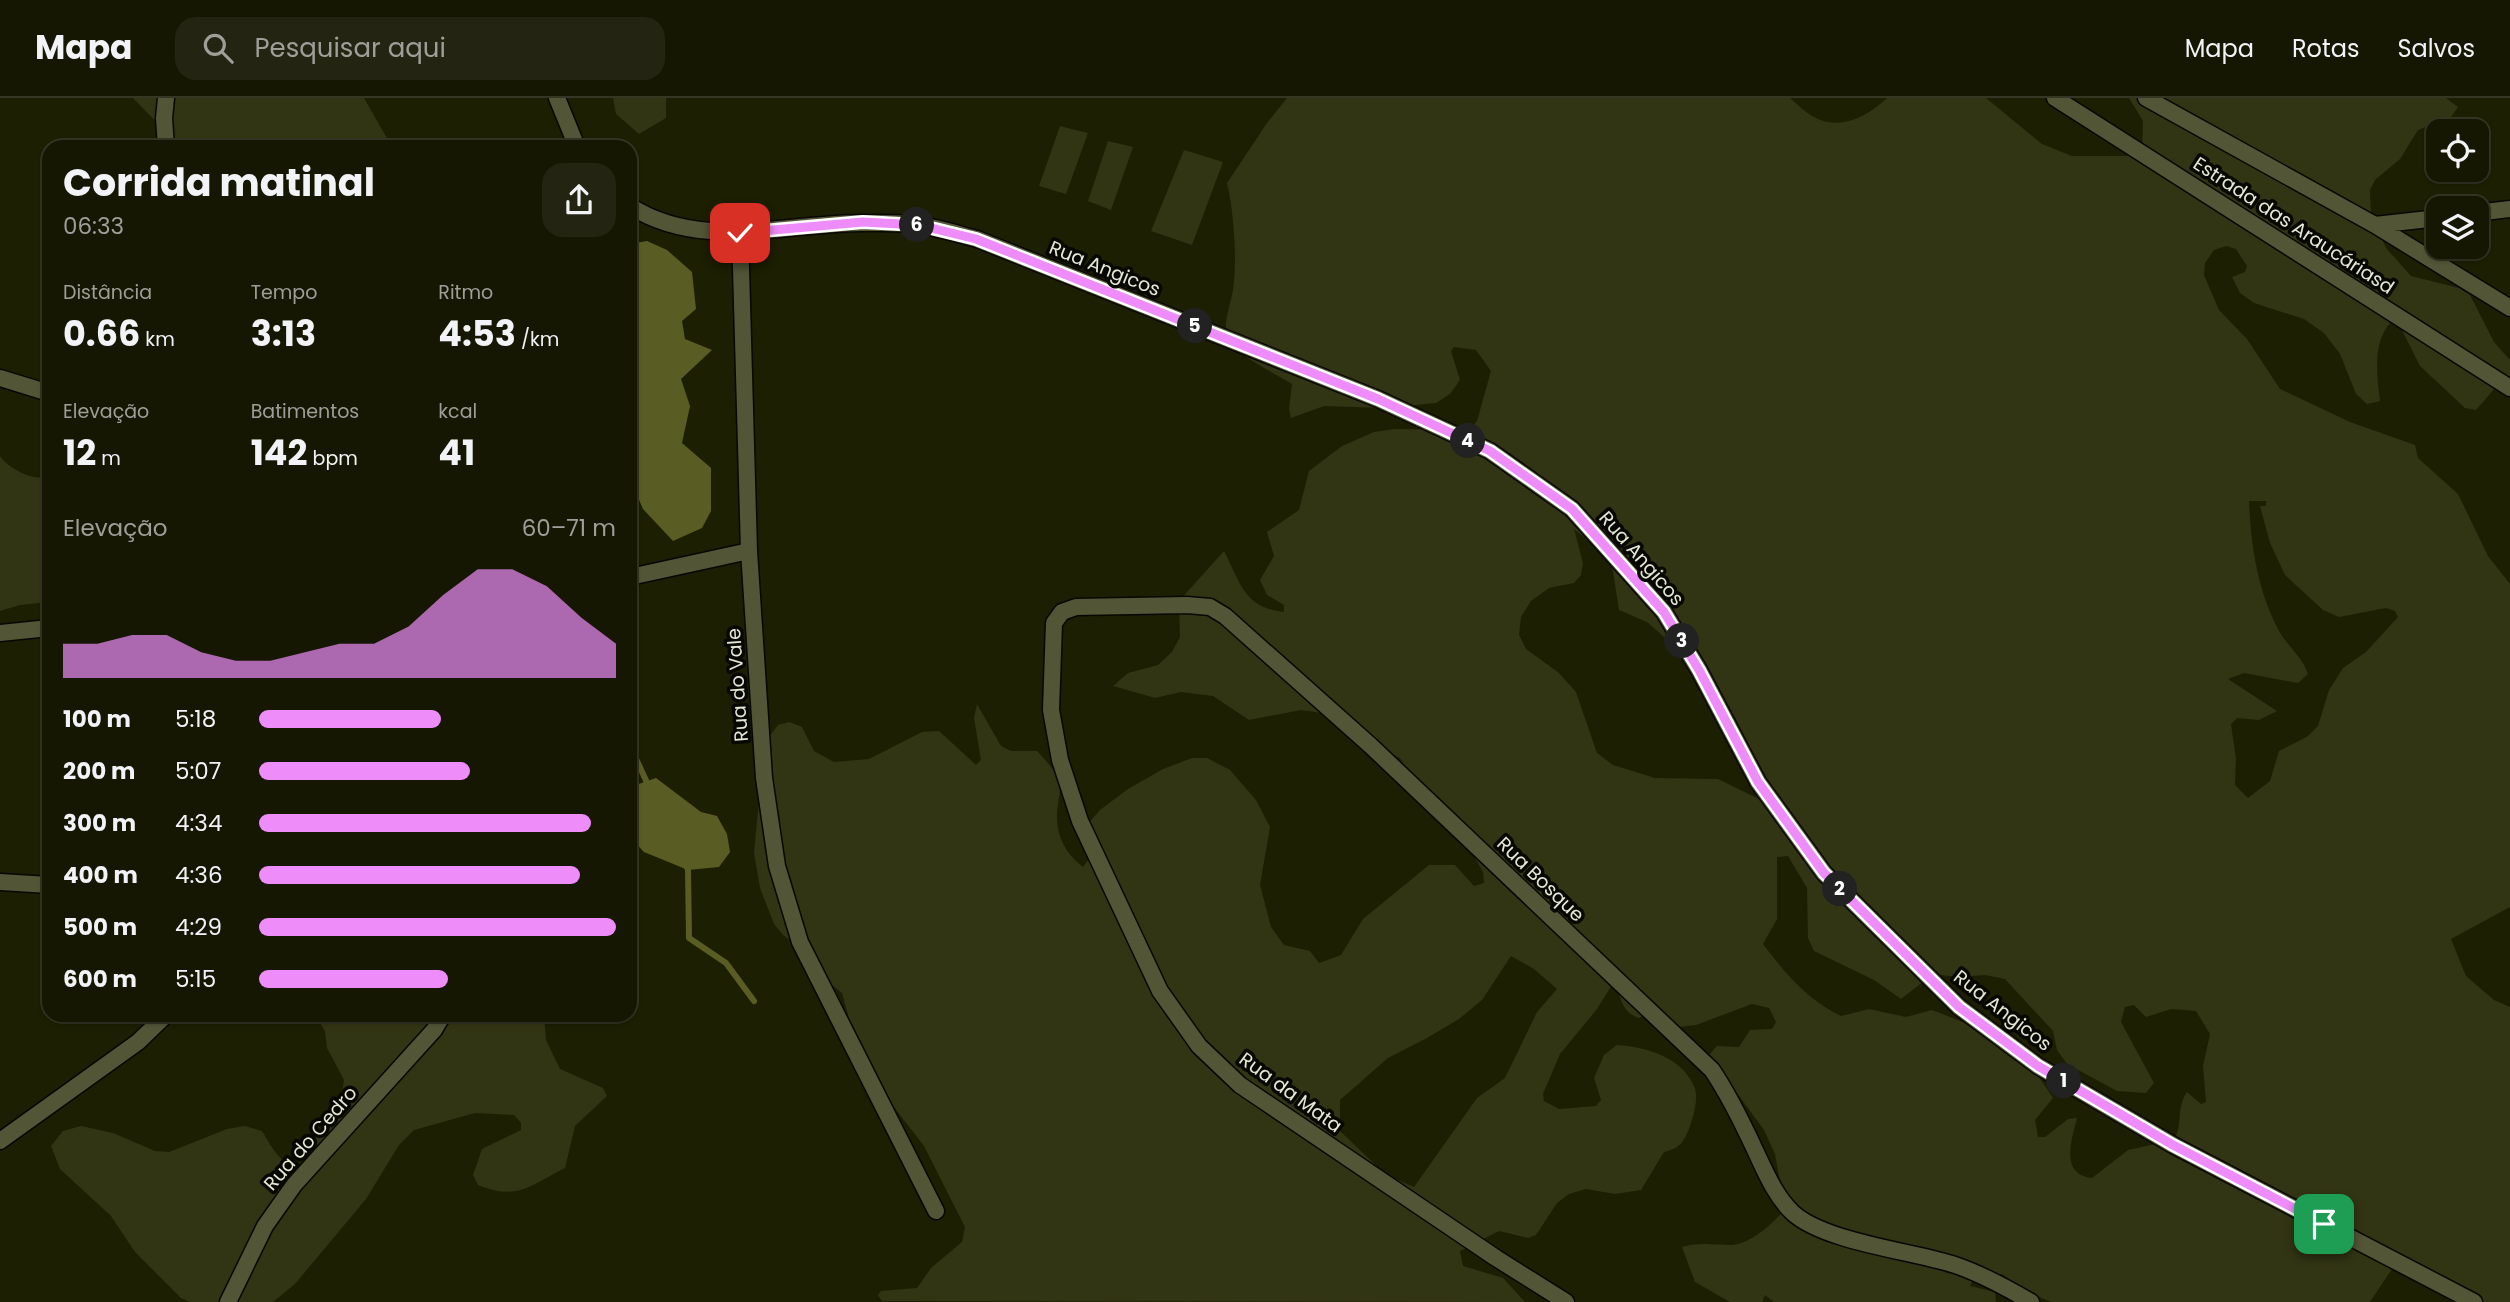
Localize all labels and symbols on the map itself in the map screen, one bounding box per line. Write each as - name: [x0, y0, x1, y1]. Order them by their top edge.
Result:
- street label: Estrada das Araucáriasd: [2188, 150, 2399, 301]
- pin: [710, 203, 770, 263]
- pin: 6: [900, 208, 934, 242]
- street label: Rua Angicos: [1045, 234, 1164, 303]
- pin: 5: [1178, 308, 1212, 344]
- pin: 4: [1450, 424, 1486, 458]
- street label: Rua Angicos: [1593, 505, 1690, 612]
- pin: 3: [1664, 624, 1700, 658]
- street label: Rua do Vale: [720, 627, 755, 743]
- street label: Rua Bosque: [1491, 831, 1590, 928]
- pin: 2: [1822, 872, 1857, 906]
- street label: Rua Angicos: [1948, 964, 2057, 1057]
- street label: Rua da Mata: [1234, 1046, 1348, 1139]
- pin: 1: [2046, 1063, 2082, 1098]
- street label: Rua do Cedro: [257, 1080, 363, 1196]
- pin: [2294, 1194, 2354, 1254]

